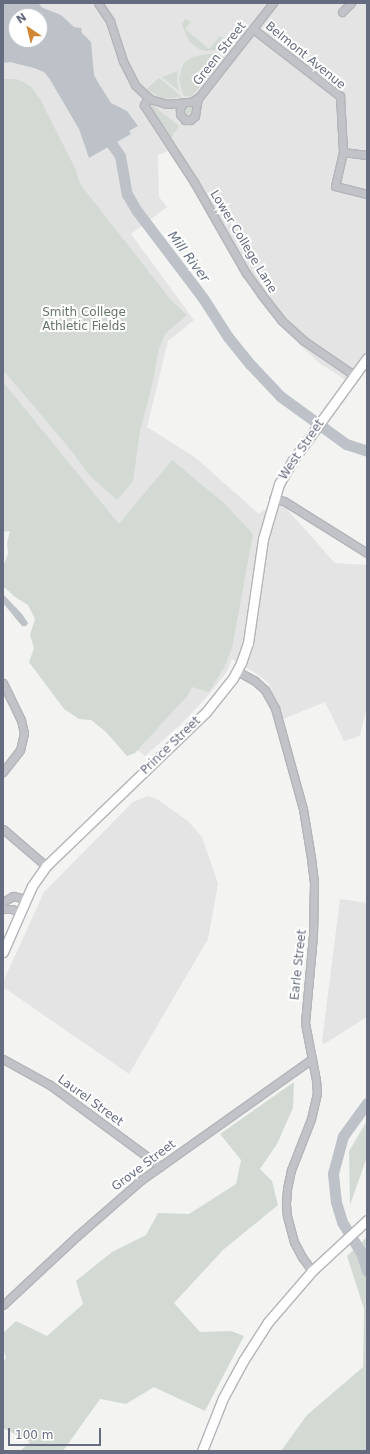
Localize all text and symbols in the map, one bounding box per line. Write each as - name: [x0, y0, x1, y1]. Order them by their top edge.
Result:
- north arrow: [8, 8, 48, 48]
- text: N: [14, 11, 29, 27]
- street label: Green Street: [191, 19, 249, 89]
- street label: Belmont Avenue: [262, 19, 348, 93]
- street label: Lower College Lane: [207, 188, 279, 296]
- water label: Mill River: [164, 228, 212, 286]
- park label: Smith College Athletic Fields: [42, 306, 126, 334]
- street label: West Street: [277, 417, 327, 483]
- street label: Prince Street: [138, 714, 204, 778]
- street label: Earle Street: [288, 929, 310, 1001]
- street label: Laurel Street: [54, 1072, 126, 1130]
- street label: Grove Street: [109, 1137, 179, 1195]
- scale bar: [10, 1420, 103, 1446]
- text: 100 m: [15, 1428, 53, 1442]

